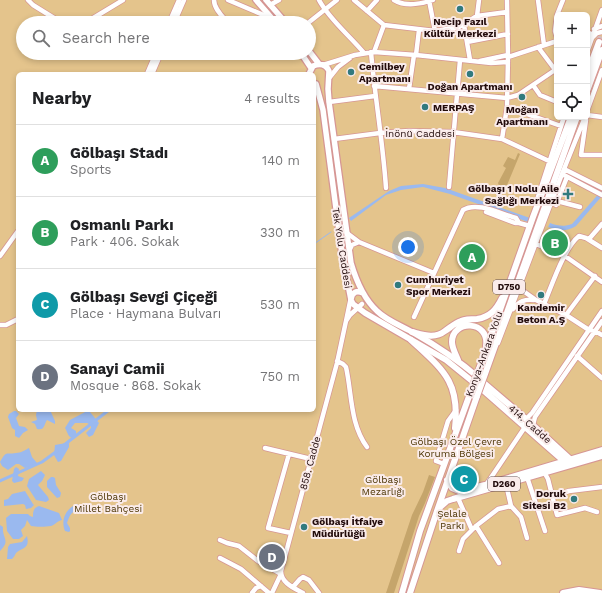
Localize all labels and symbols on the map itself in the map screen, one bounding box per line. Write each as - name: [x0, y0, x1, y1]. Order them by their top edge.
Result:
- marker: Necip Fazıl Kültür Merkezi: [455, 4, 465, 14]
- place label: Necip Fazıl Kültür Merkezi: [424, 16, 496, 39]
- place label: Cemilbey Apartmanı: [359, 61, 411, 84]
- marker: Cemilbey Apartmanı: [346, 67, 356, 77]
- marker: Doğan Apartmanı: [465, 69, 475, 79]
- place label: Doğan Apartmanı: [428, 81, 513, 92]
- marker: Moğan Apartmanı: [517, 92, 527, 102]
- marker: MERPAŞ: [420, 102, 430, 112]
- place label: MERPAŞ: [433, 102, 475, 113]
- place label: Moğan Apartmanı: [496, 104, 548, 127]
- street label: İnönü Caddesi: [385, 128, 455, 139]
- place label: Gölbaşı 1 Nolu Aile Sağlığı Merkezi: [468, 183, 559, 206]
- marker: Gölbaşı 1 Nolu Aile Sağlığı Merkezi: [562, 188, 574, 200]
- street label: Tek Yolu Caddesi: [330, 207, 354, 289]
- pin: B: [542, 228, 568, 258]
- your location: [398, 237, 418, 257]
- pin: A: [459, 242, 485, 272]
- place label: Cumhuriyet Spor Merkezi: [406, 274, 471, 297]
- marker: Cumhuriyet Spor Merkezi: [393, 280, 403, 290]
- road number: D750: [493, 280, 525, 294]
- marker: Kandemir Beton A.Ş: [536, 290, 546, 300]
- place label: Kandemir Beton A.Ş: [517, 302, 566, 325]
- street label: Konya-Ankara Yolu: [463, 310, 505, 398]
- street label: 414. Cadde: [506, 403, 554, 446]
- street label: 858. Cadde: [298, 435, 322, 491]
- park label: Gölbaşı Özel Çevre Koruma Bölgesi: [410, 436, 502, 459]
- pin: C: [451, 464, 477, 494]
- park label: Gölbaşı Mezarlığı: [361, 474, 405, 497]
- road number: D260: [488, 477, 520, 491]
- place label: Doruk Sitesi B2: [523, 488, 567, 511]
- park label: Gölbaşı Millet Bahçesi: [74, 491, 142, 514]
- marker: Doruk Sitesi B2: [569, 494, 579, 504]
- park label: Şelale Parkı: [437, 508, 467, 531]
- place label: Gölbaşı İtfaiye Müdürlüğü: [312, 516, 383, 539]
- marker: Gölbaşı İtfaiye Müdürlüğü: [299, 522, 309, 532]
- pin: D: [259, 542, 285, 572]

